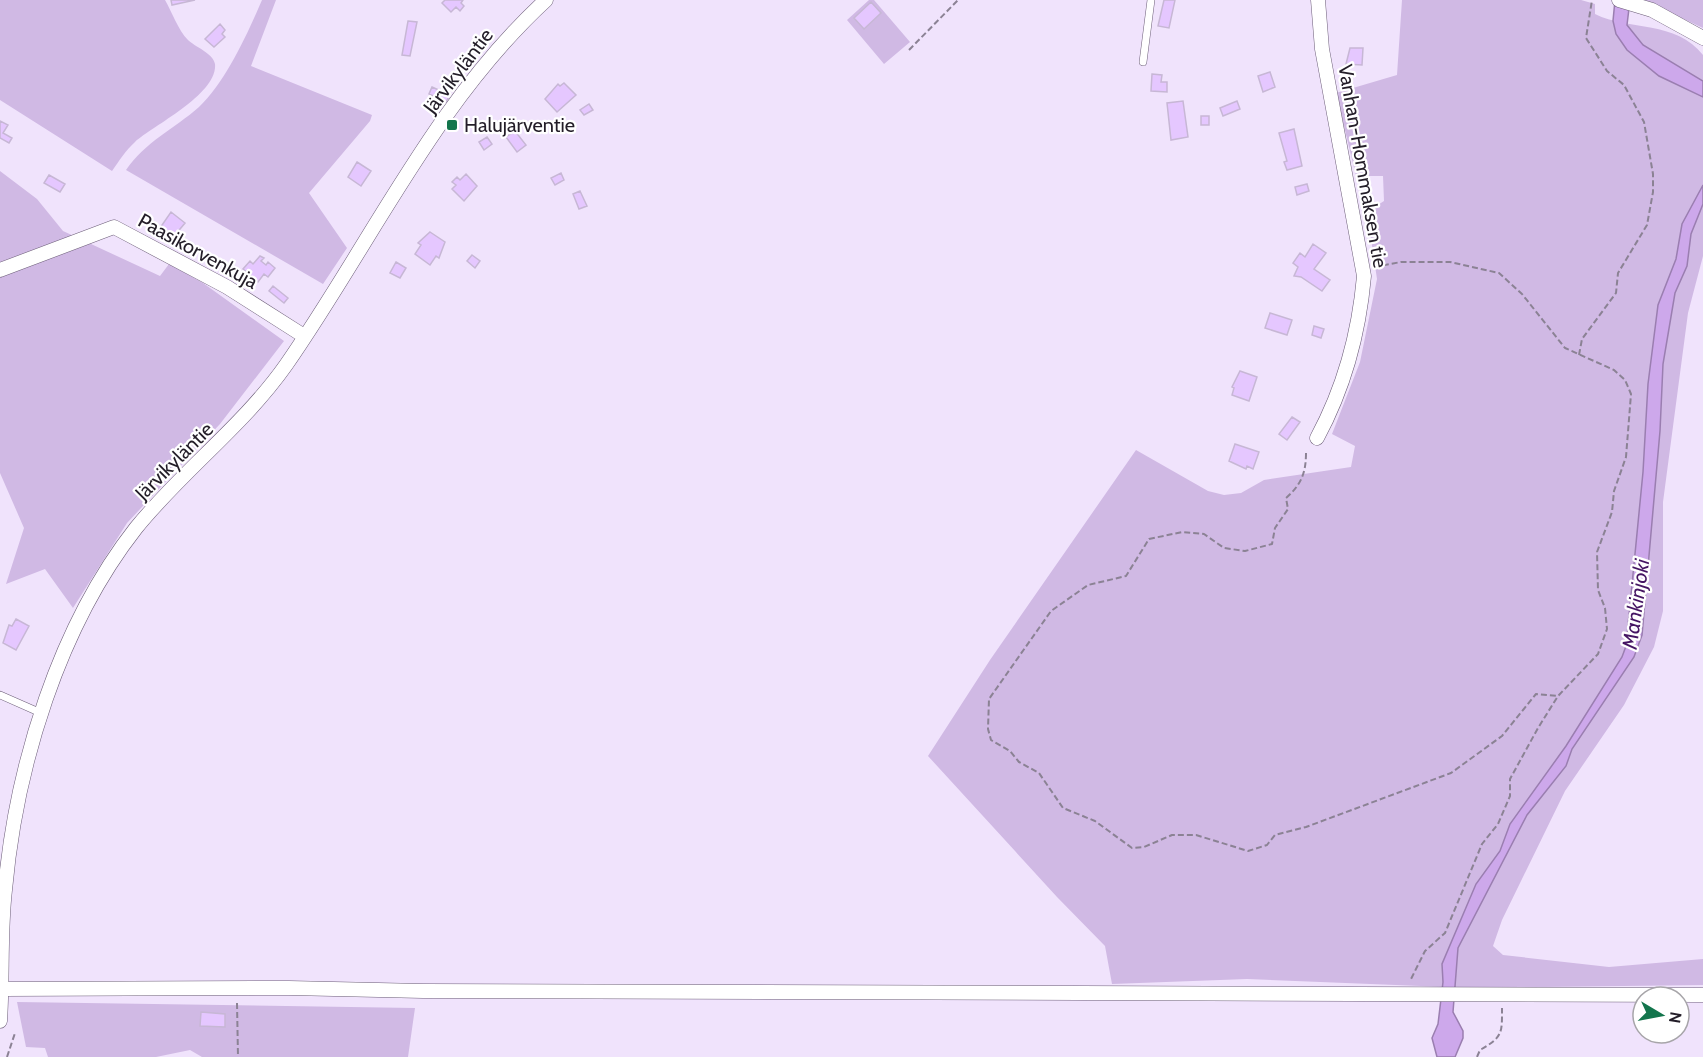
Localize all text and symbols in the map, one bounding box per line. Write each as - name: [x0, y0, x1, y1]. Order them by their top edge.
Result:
- street label: Järvikyläntie: [418, 24, 498, 119]
- street label: Vanhan-Hommaksen tie: [1333, 62, 1393, 270]
- place label: Halujärventie: [464, 113, 575, 137]
- marker: Halujärventie: [445, 118, 459, 132]
- street label: Paasikorvenkuja: [134, 208, 262, 294]
- street label: Järvikyläntie: [129, 417, 218, 506]
- water label: Mankinjoki: [1617, 557, 1655, 652]
- north arrow: [1631, 985, 1691, 1045]
- text: N: [1665, 1010, 1686, 1025]

